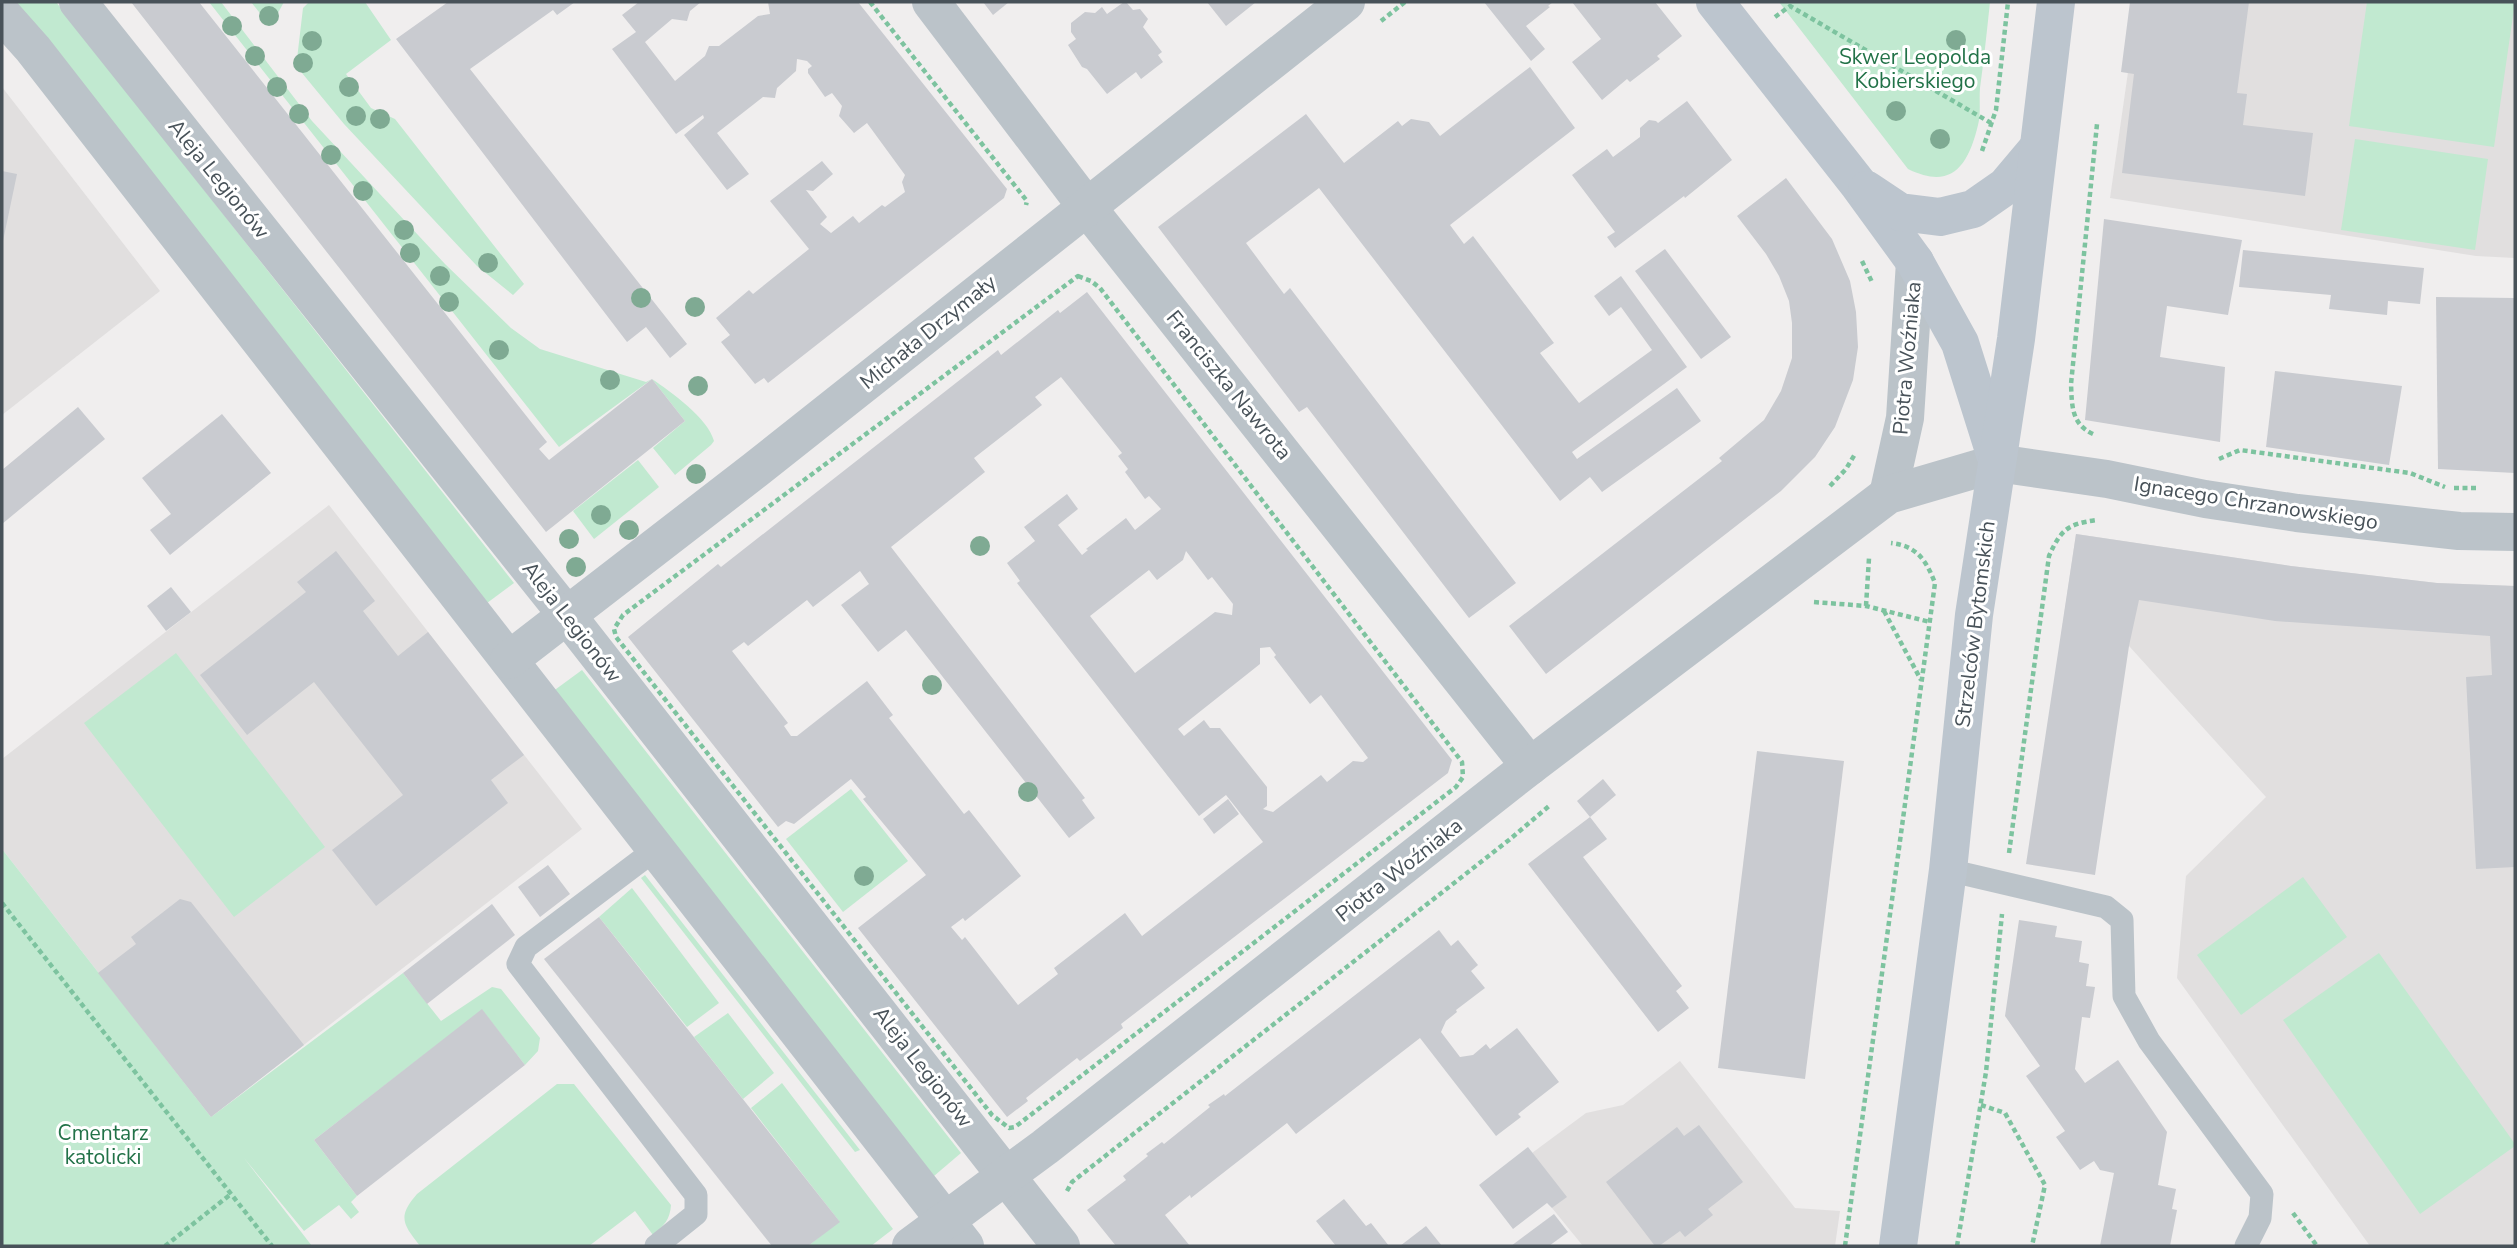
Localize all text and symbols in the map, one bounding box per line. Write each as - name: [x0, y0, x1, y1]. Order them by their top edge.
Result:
- park label: Skwer Leopolda Kobierskiego: [1839, 43, 1991, 95]
- street label: Aleja Legionów: [162, 113, 276, 245]
- street label: Michała Drzymały: [854, 268, 1002, 396]
- street label: Piotra Woźniaka: [1886, 280, 1928, 436]
- street label: Franciszka Nawrota: [1160, 304, 1298, 466]
- street label: Ignacego Chrzanowskiego: [2132, 470, 2380, 536]
- street label: Strzelców Bytomskich: [1948, 519, 2002, 729]
- street label: Aleja Legionów: [516, 556, 628, 689]
- street label: Piotra Woźniaka: [1330, 812, 1468, 928]
- street label: Aleja Legionów: [867, 1001, 979, 1134]
- park label: Cmentarz katolicki: [58, 1119, 149, 1171]

